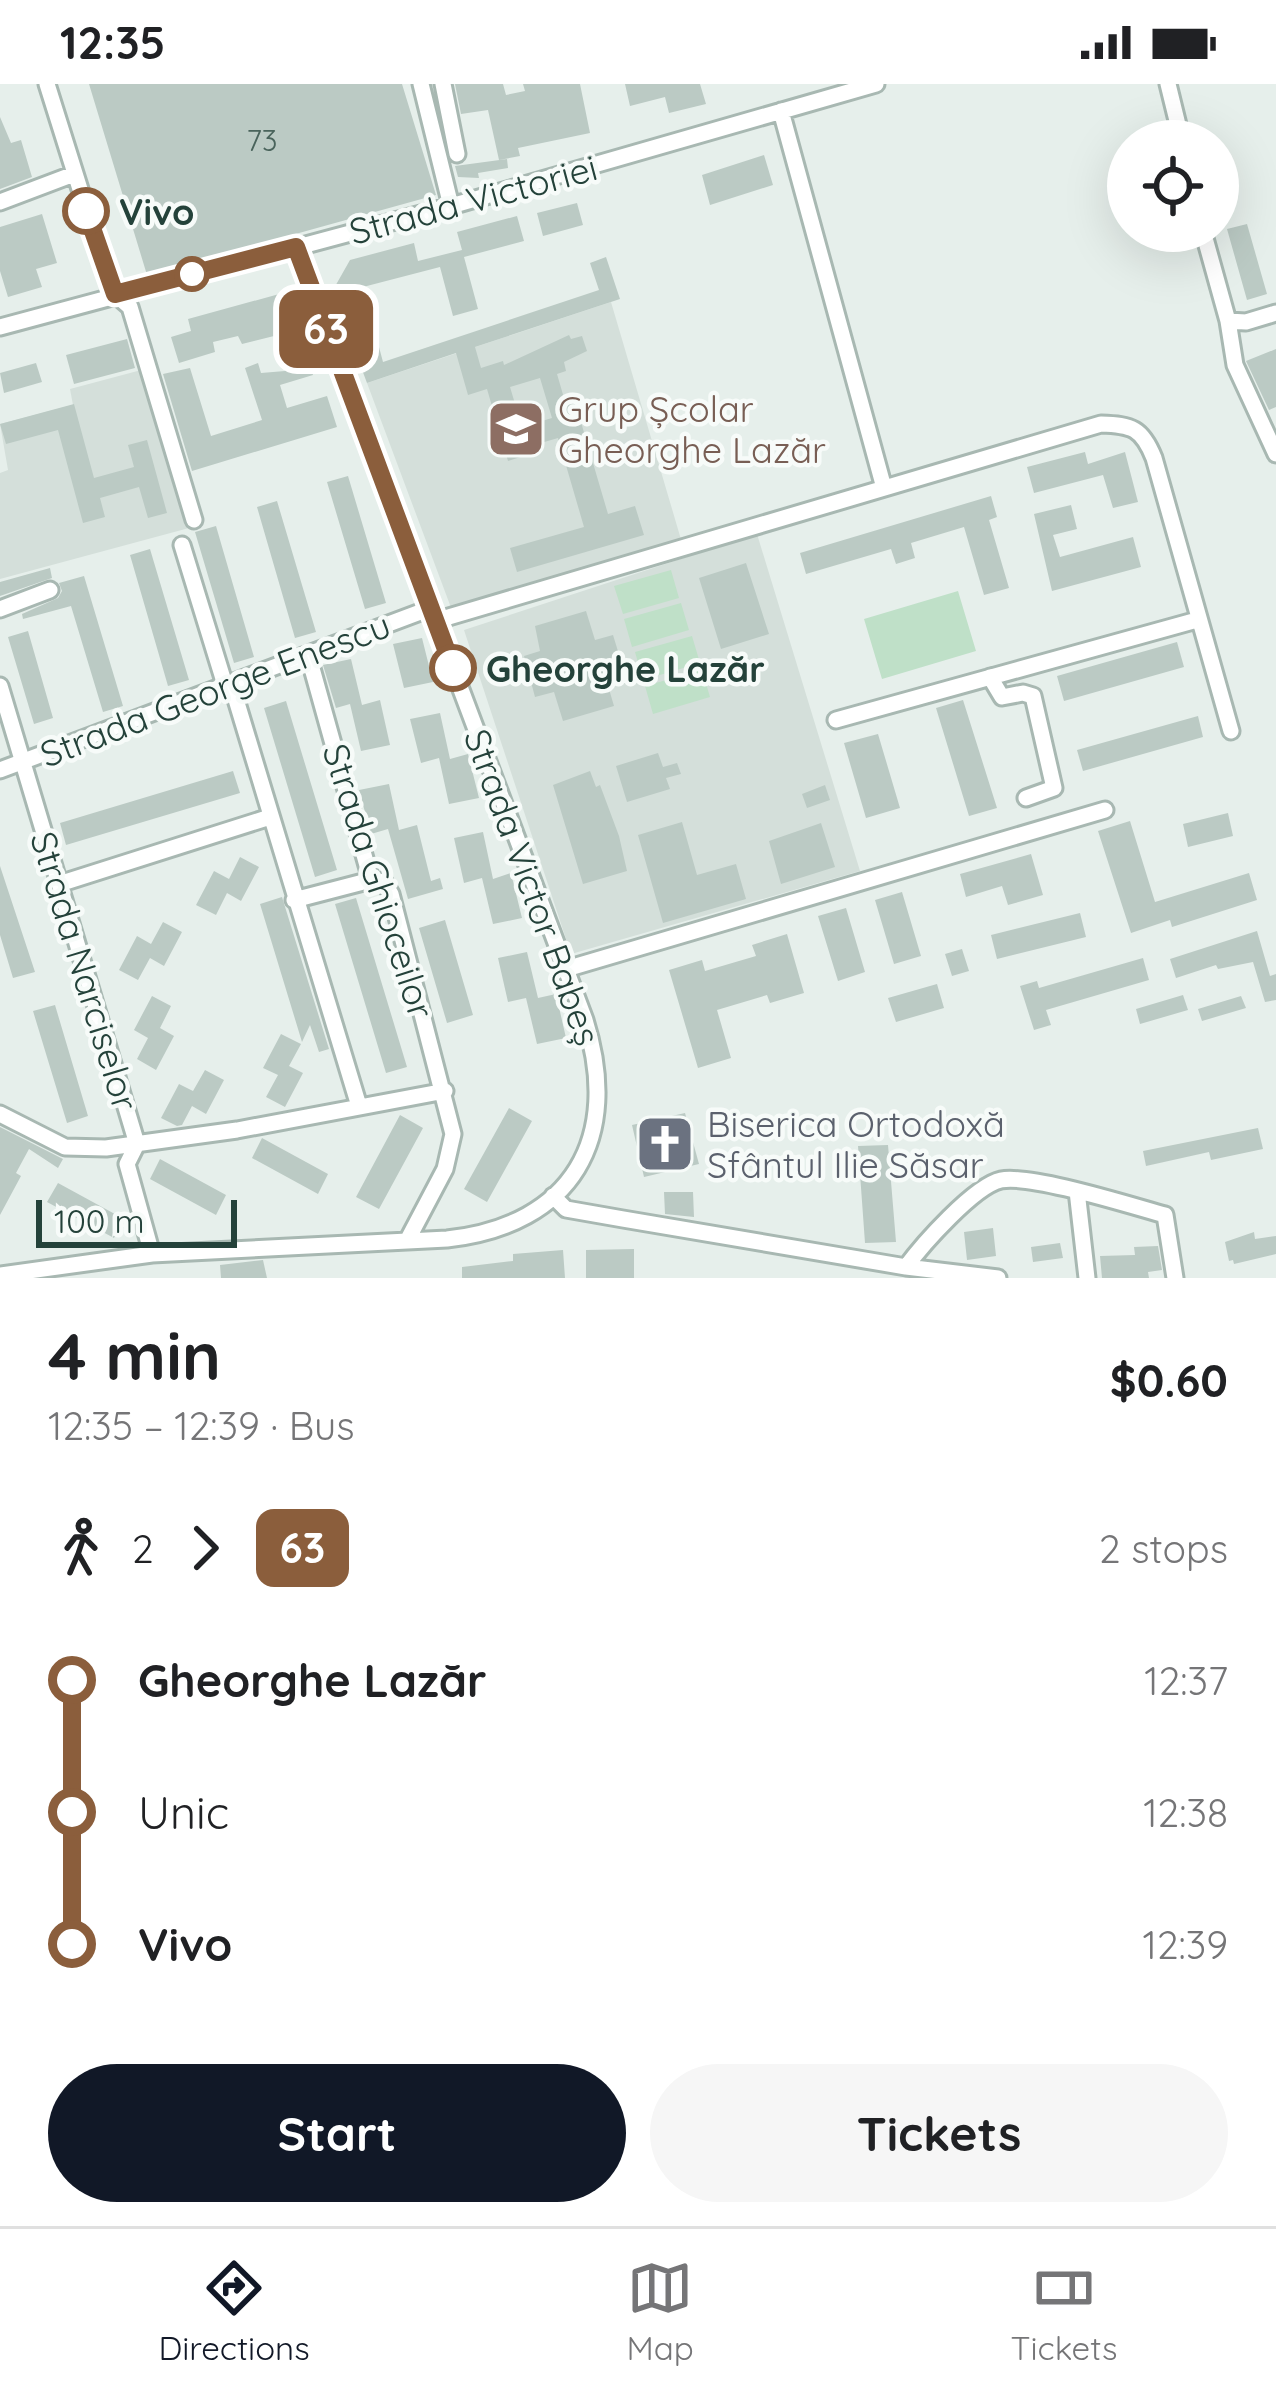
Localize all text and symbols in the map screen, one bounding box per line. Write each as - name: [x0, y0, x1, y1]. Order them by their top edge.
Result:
- text: 12:35: [60, 14, 165, 70]
- map controls: [1107, 120, 1239, 252]
- button: locate: [1107, 120, 1239, 252]
- house number: 73: [246, 121, 278, 159]
- street label: Strada Victoriei: [344, 144, 602, 254]
- marker: Vivo: [64, 189, 108, 233]
- place label: Vivo: [119, 189, 194, 234]
- unlabelled marker: [176, 258, 208, 290]
- line badge: 63: [272, 290, 380, 368]
- text: 63: [303, 302, 349, 355]
- place label: Grup Școlar Gheorghe Lazăr: [558, 386, 826, 472]
- school or university icon: Grup Școlar Gheorghe Lazăr: [485, 398, 547, 460]
- street label: Strada George Enescu: [34, 602, 396, 776]
- marker: Gheorghe Lazăr: [431, 646, 475, 690]
- place label: Gheorghe Lazăr: [486, 646, 765, 691]
- street label: Strada Victor Babeș: [455, 723, 611, 1051]
- street label: Strada Ghioceilor: [313, 738, 445, 1024]
- street label: Strada Narciselor: [21, 826, 149, 1116]
- place label: Biserica Ortodoxă Sfântul Ilie Săsar: [707, 1101, 1005, 1187]
- church icon: Biserica Ortodoxă Sfântul Ilie Săsar: [634, 1113, 696, 1175]
- scale bar: [36, 1194, 237, 1247]
- text: 100 m: [54, 1200, 145, 1241]
- text: 4 min: [48, 1314, 221, 1397]
- text: $0.60: [1110, 1352, 1228, 1408]
- text: 12:35 – 12:39 · Bus: [48, 1401, 355, 1450]
- icon: walk: [48, 1515, 114, 1581]
- icon: forward: [172, 1515, 238, 1581]
- text: 63: [280, 1521, 325, 1574]
- text: 2: [132, 1524, 154, 1573]
- text: 2 stops: [1099, 1524, 1228, 1573]
- text: Gheorghe Lazăr: [138, 1652, 487, 1708]
- text: 12:37: [1144, 1656, 1228, 1705]
- text: Unic: [138, 1784, 229, 1840]
- text: 12:38: [1143, 1788, 1228, 1837]
- text: Vivo: [138, 1916, 232, 1972]
- text: 12:39: [1142, 1920, 1228, 1969]
- button: Start: [48, 2064, 626, 2202]
- button: Tickets: [650, 2064, 1228, 2202]
- tab: Directions: [158, 2255, 310, 2368]
- tab: Map: [626, 2255, 694, 2368]
- tab: Tickets: [1011, 2255, 1118, 2368]

